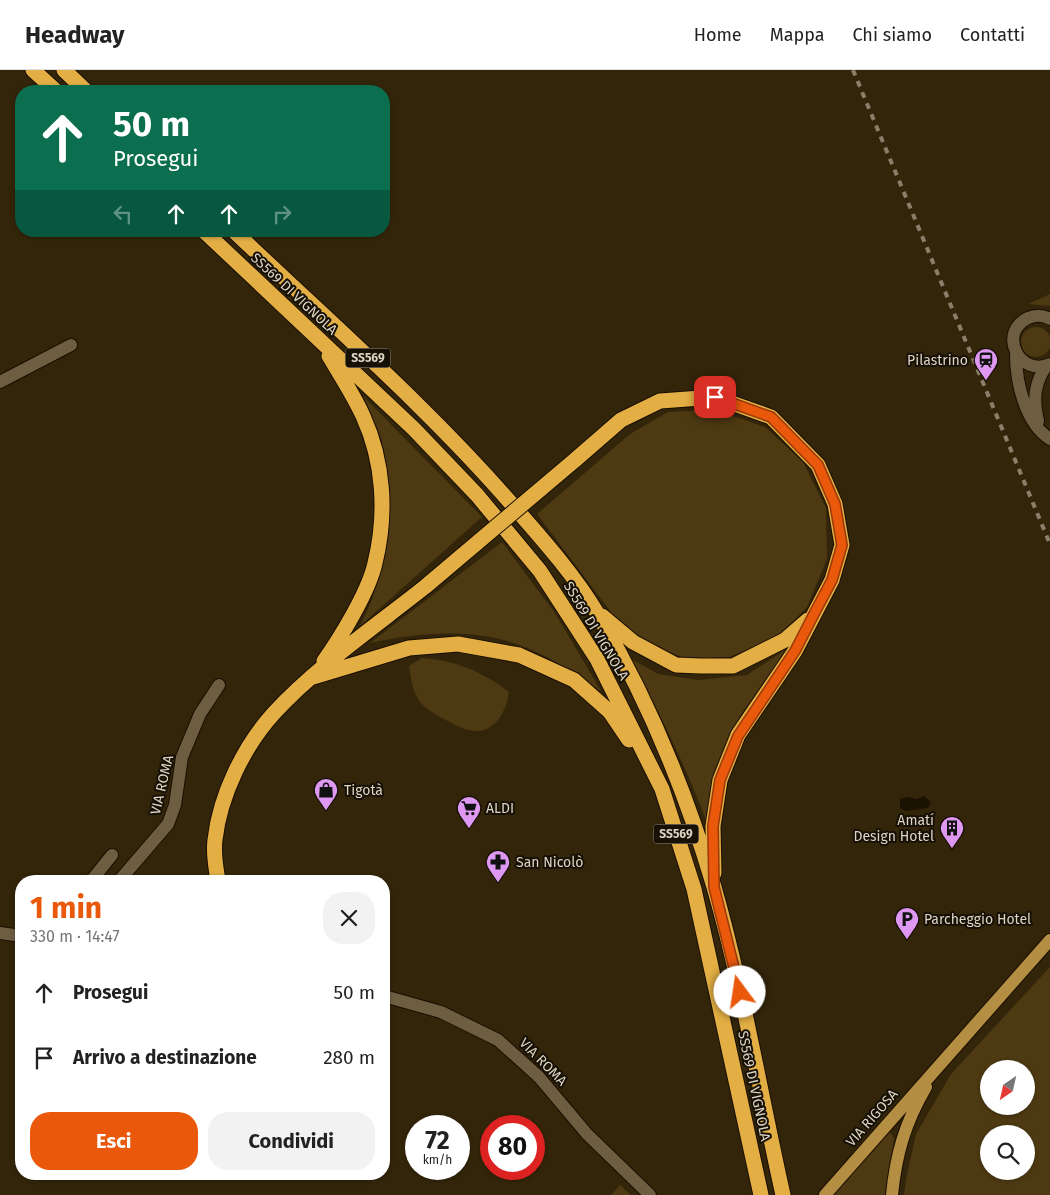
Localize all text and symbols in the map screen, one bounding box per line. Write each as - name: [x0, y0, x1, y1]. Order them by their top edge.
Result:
- text: Headway: [25, 21, 124, 49]
- text: Home: [694, 24, 742, 46]
- text: Mappa: [770, 24, 824, 46]
- text: Chi siamo: [852, 24, 932, 46]
- text: Contatti: [960, 24, 1025, 46]
- text: 50 m: [113, 103, 190, 145]
- icon: ahead: [30, 105, 95, 170]
- text: Prosegui: [113, 145, 199, 172]
- icon: left: [109, 200, 137, 228]
- icon: ahead: [162, 200, 190, 228]
- icon: ahead: [215, 200, 243, 228]
- icon: right: [268, 200, 296, 228]
- street label: SS569 DI VIGNOLA: [247, 250, 341, 338]
- station icon: Pilastrino: [973, 347, 999, 381]
- road number: SS569: [346, 348, 390, 368]
- place label: Pilastrino: [907, 352, 968, 369]
- pin: [694, 376, 736, 418]
- icon: arrive: [701, 383, 729, 411]
- street label: SS569 DI VIGNOLA: [560, 579, 632, 683]
- street label: VIA ROMA: [147, 754, 177, 816]
- shop icon: Tigotà: [313, 777, 339, 811]
- place label: Tigotà: [344, 782, 383, 799]
- supermarket icon: ALDI: [456, 795, 482, 829]
- place label: ALDI: [486, 800, 514, 817]
- place label: Amatí Design Hotel: [853, 812, 934, 845]
- building icon: Amatí Design Hotel: [939, 815, 965, 849]
- road number: SS569: [654, 824, 698, 844]
- pharmacy icon: San Nicolò: [485, 849, 511, 883]
- place label: San Nicolò: [516, 854, 583, 871]
- text: 1 min: [30, 890, 102, 926]
- button: close: [323, 892, 375, 944]
- parking icon: Parcheggio Hotel: [894, 906, 920, 940]
- place label: Parcheggio Hotel: [924, 911, 1031, 928]
- text: 330 m · 14:47: [30, 927, 120, 946]
- position arrow: [713, 965, 765, 1017]
- icon: ahead: [30, 979, 58, 1007]
- text: Prosegui: [73, 981, 148, 1004]
- text: 50 m: [334, 981, 375, 1004]
- street label: SS569 DI VIGNOLA: [734, 1029, 774, 1143]
- street label: VIA ROMA: [516, 1035, 570, 1089]
- icon: arrive: [30, 1044, 58, 1072]
- text: Arrivo a destinazione: [73, 1046, 257, 1069]
- text: 280 m: [323, 1046, 375, 1069]
- north arrow: [980, 1060, 1035, 1115]
- map controls: [980, 1060, 1035, 1180]
- street label: VIA RIGOSA: [843, 1086, 901, 1150]
- button: Esci: [30, 1112, 198, 1170]
- button: Condividi: [208, 1112, 375, 1170]
- speed limit sign: 80: [480, 1115, 545, 1180]
- button: search: [980, 1125, 1035, 1180]
- text: 72: [425, 1126, 450, 1156]
- text: km/h: [423, 1153, 452, 1167]

